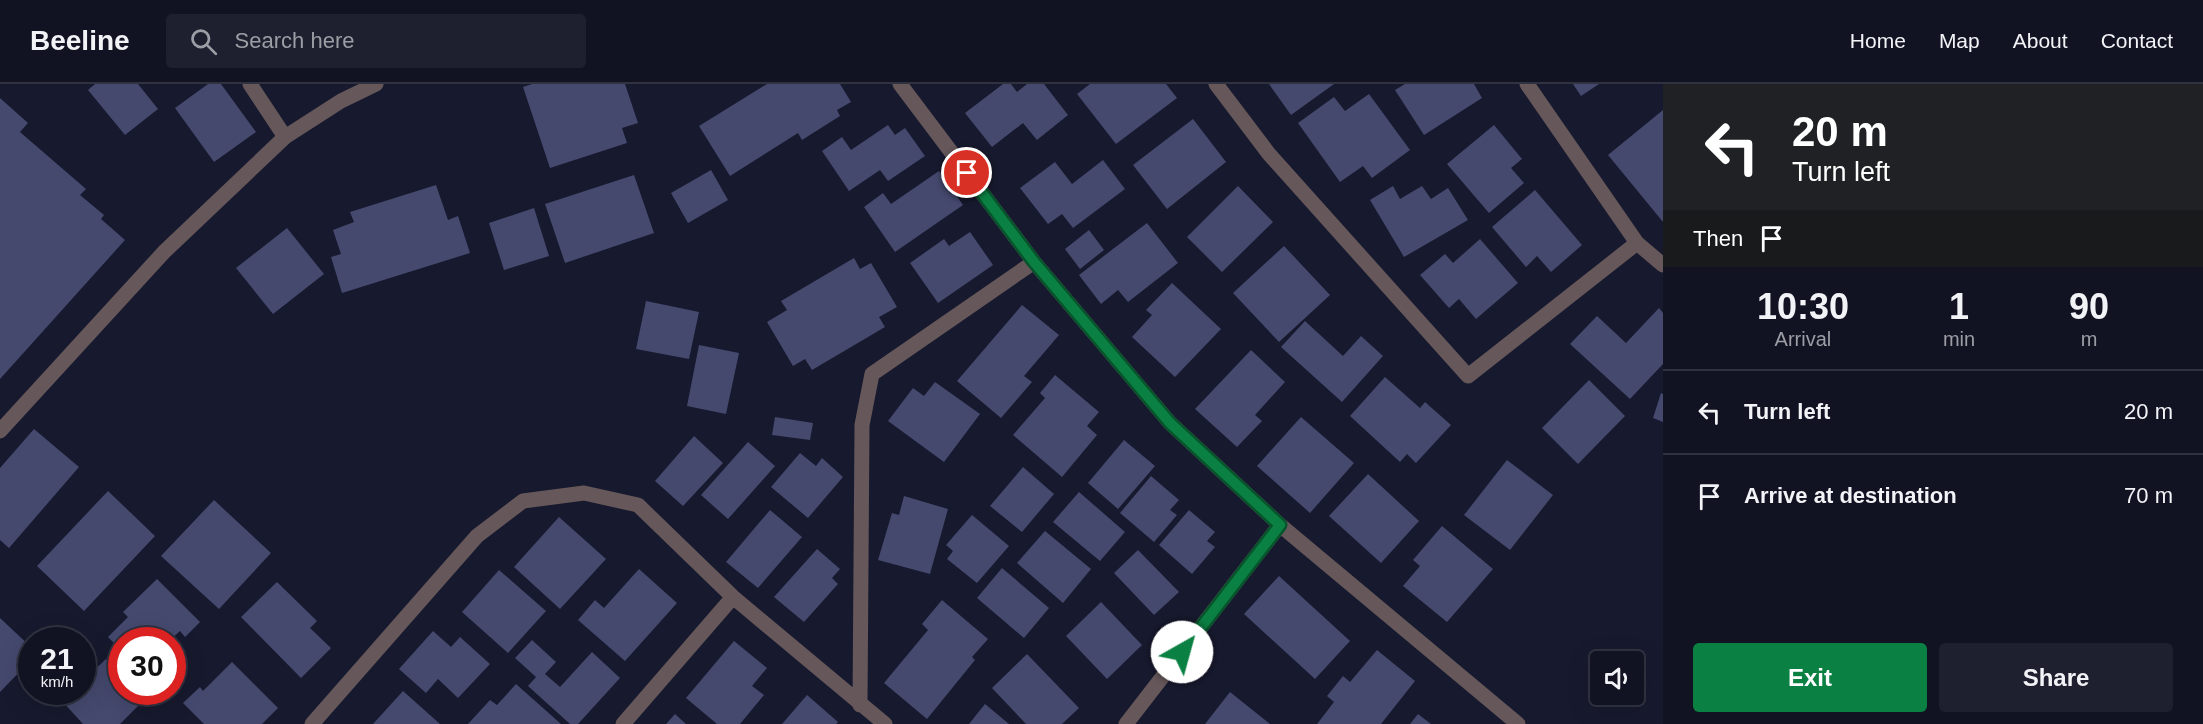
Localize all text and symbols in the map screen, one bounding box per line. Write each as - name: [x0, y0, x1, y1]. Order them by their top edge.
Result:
- search box: [166, 14, 586, 68]
- text: Beeline: [30, 25, 130, 56]
- icon: search: [187, 25, 220, 58]
- text: Search here: [235, 28, 354, 53]
- text: Home: [1850, 29, 1906, 52]
- text: Map: [1939, 29, 1980, 52]
- text: About: [2013, 29, 2068, 52]
- text: Contact: [2101, 29, 2173, 52]
- icon: left: [1693, 108, 1771, 186]
- text: 20 m: [1792, 108, 1888, 155]
- pin: [941, 147, 992, 198]
- icon: arrive: [950, 156, 983, 189]
- text: Turn left: [1792, 157, 1890, 187]
- icon: arrive: [1755, 222, 1788, 255]
- text: Then: [1693, 226, 1743, 251]
- text: 10:30: [1757, 286, 1849, 327]
- text: 1: [1949, 286, 1969, 327]
- text: 90: [2069, 286, 2109, 327]
- text: Arrival: [1775, 328, 1831, 350]
- text: min: [1943, 328, 1975, 350]
- text: m: [2081, 328, 2097, 350]
- icon: left: [1693, 396, 1726, 429]
- text: Turn left: [1744, 399, 1830, 424]
- text: 20 m: [2124, 399, 2173, 424]
- icon: arrive: [1693, 480, 1726, 513]
- text: Arrive at destination: [1744, 483, 1957, 508]
- text: 70 m: [2124, 483, 2173, 508]
- position arrow: [1150, 620, 1214, 684]
- speed limit sign: 30: [108, 627, 186, 705]
- text: 21: [40, 642, 74, 675]
- button: Exit: [1693, 643, 1927, 712]
- button: Share: [1939, 643, 2173, 712]
- map controls: [1590, 651, 1644, 705]
- button: sound: [1590, 651, 1644, 705]
- text: km/h: [41, 673, 73, 690]

